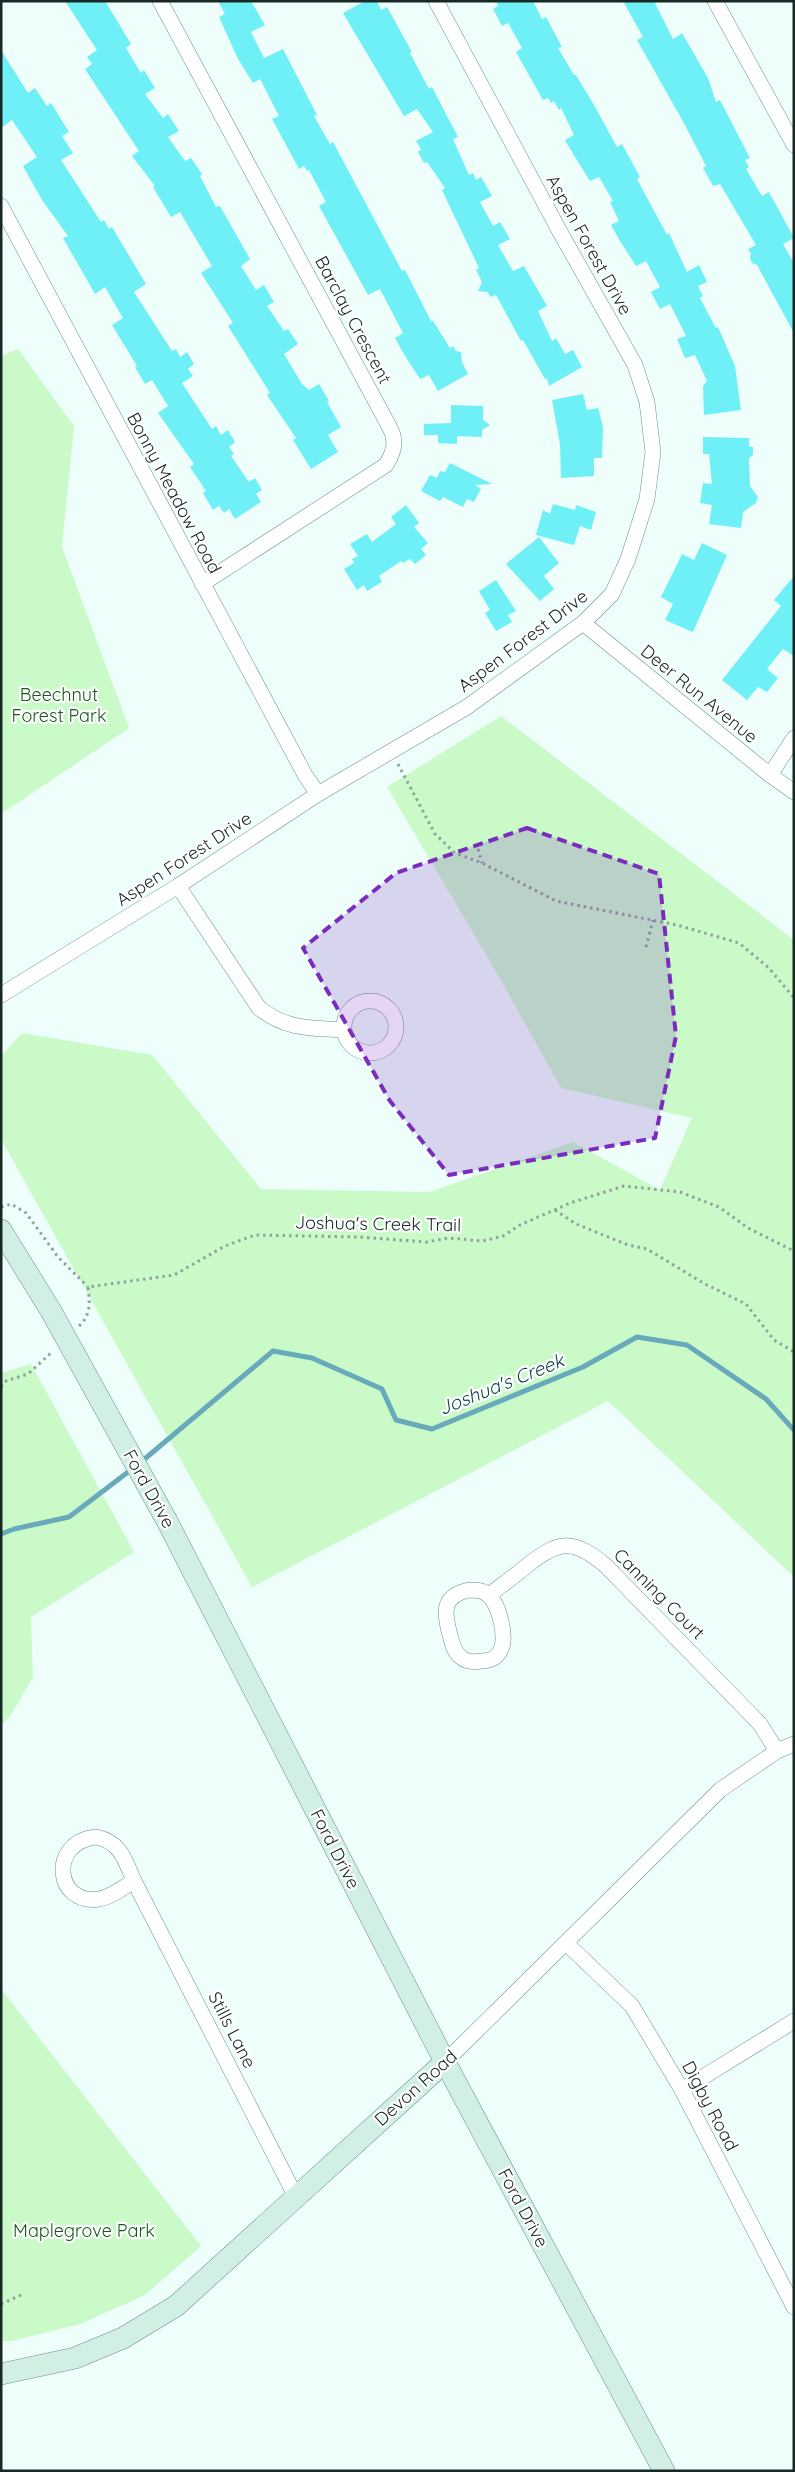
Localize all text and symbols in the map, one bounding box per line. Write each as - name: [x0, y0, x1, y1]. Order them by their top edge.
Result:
- street label: Aspen Forest Drive: [541, 171, 637, 319]
- street label: Barclay Crescent: [310, 252, 397, 388]
- street label: Bonny Meadow Road: [122, 408, 227, 577]
- street label: Aspen Forest Drive: [453, 584, 592, 697]
- street label: Deer Run Avenue: [636, 639, 763, 748]
- park label: Beechnut Forest Park: [11, 683, 107, 727]
- street label: Aspen Forest Drive: [112, 806, 256, 911]
- street label: Joshua's Creek Trail: [295, 1211, 461, 1236]
- water label: Joshua's Creek: [435, 1347, 569, 1420]
- street label: Ford Drive: [118, 1445, 180, 1532]
- street label: Canning Court: [609, 1543, 710, 1644]
- street label: Ford Drive: [306, 1805, 365, 1893]
- street label: Stills Lane: [203, 1988, 261, 2072]
- street label: Devon Road: [370, 2044, 462, 2131]
- street label: Digby Road: [677, 2057, 744, 2155]
- street label: Ford Drive: [493, 2164, 554, 2251]
- park label: Maplegrove Park: [13, 2219, 155, 2242]

